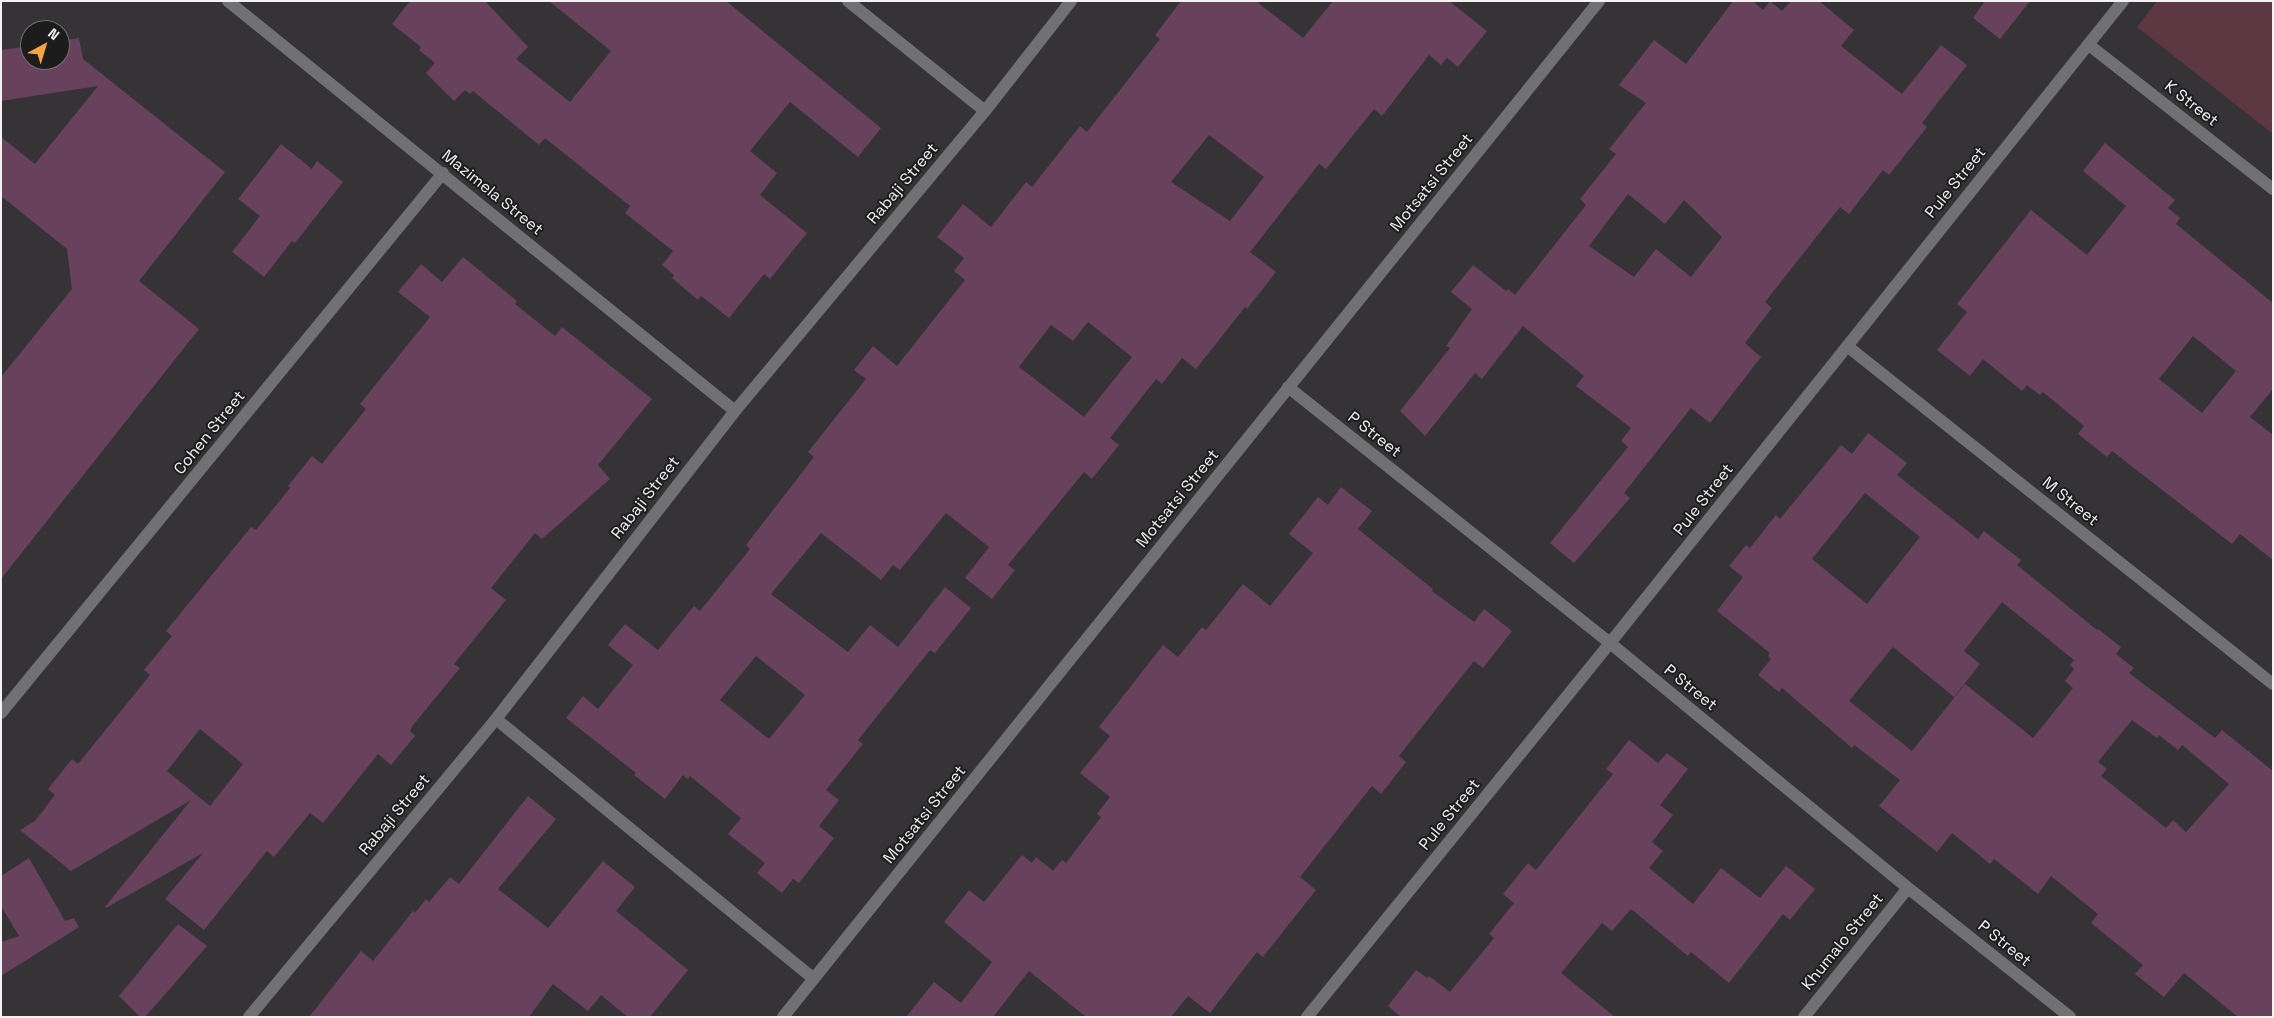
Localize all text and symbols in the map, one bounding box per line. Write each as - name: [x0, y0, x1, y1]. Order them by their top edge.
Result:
- north arrow: [20, 20, 70, 70]
- text: N: [44, 24, 63, 44]
- street label: K Street: [2160, 77, 2222, 131]
- street label: Motsatsi Street: [1387, 130, 1477, 236]
- street label: Rabaji Street: [864, 140, 942, 228]
- street label: Pule Street: [1922, 144, 1990, 222]
- street label: Mazimela Street: [438, 146, 546, 240]
- street label: Cohen Street: [170, 387, 250, 479]
- street label: P Street: [1343, 408, 1405, 462]
- street label: Motsatsi Street: [1133, 446, 1223, 552]
- street label: Rabaji Street: [608, 453, 684, 543]
- street label: Pule Street: [1670, 460, 1738, 540]
- street label: M Street: [2038, 474, 2102, 530]
- street label: P Street: [1660, 661, 1720, 715]
- street label: Motsatsi Street: [880, 762, 970, 868]
- street label: Rabaji Street: [356, 771, 434, 859]
- street label: Pule Street: [1416, 776, 1484, 854]
- street label: Khumalo Street: [1798, 890, 1888, 994]
- street label: P Street: [1974, 917, 2034, 971]

